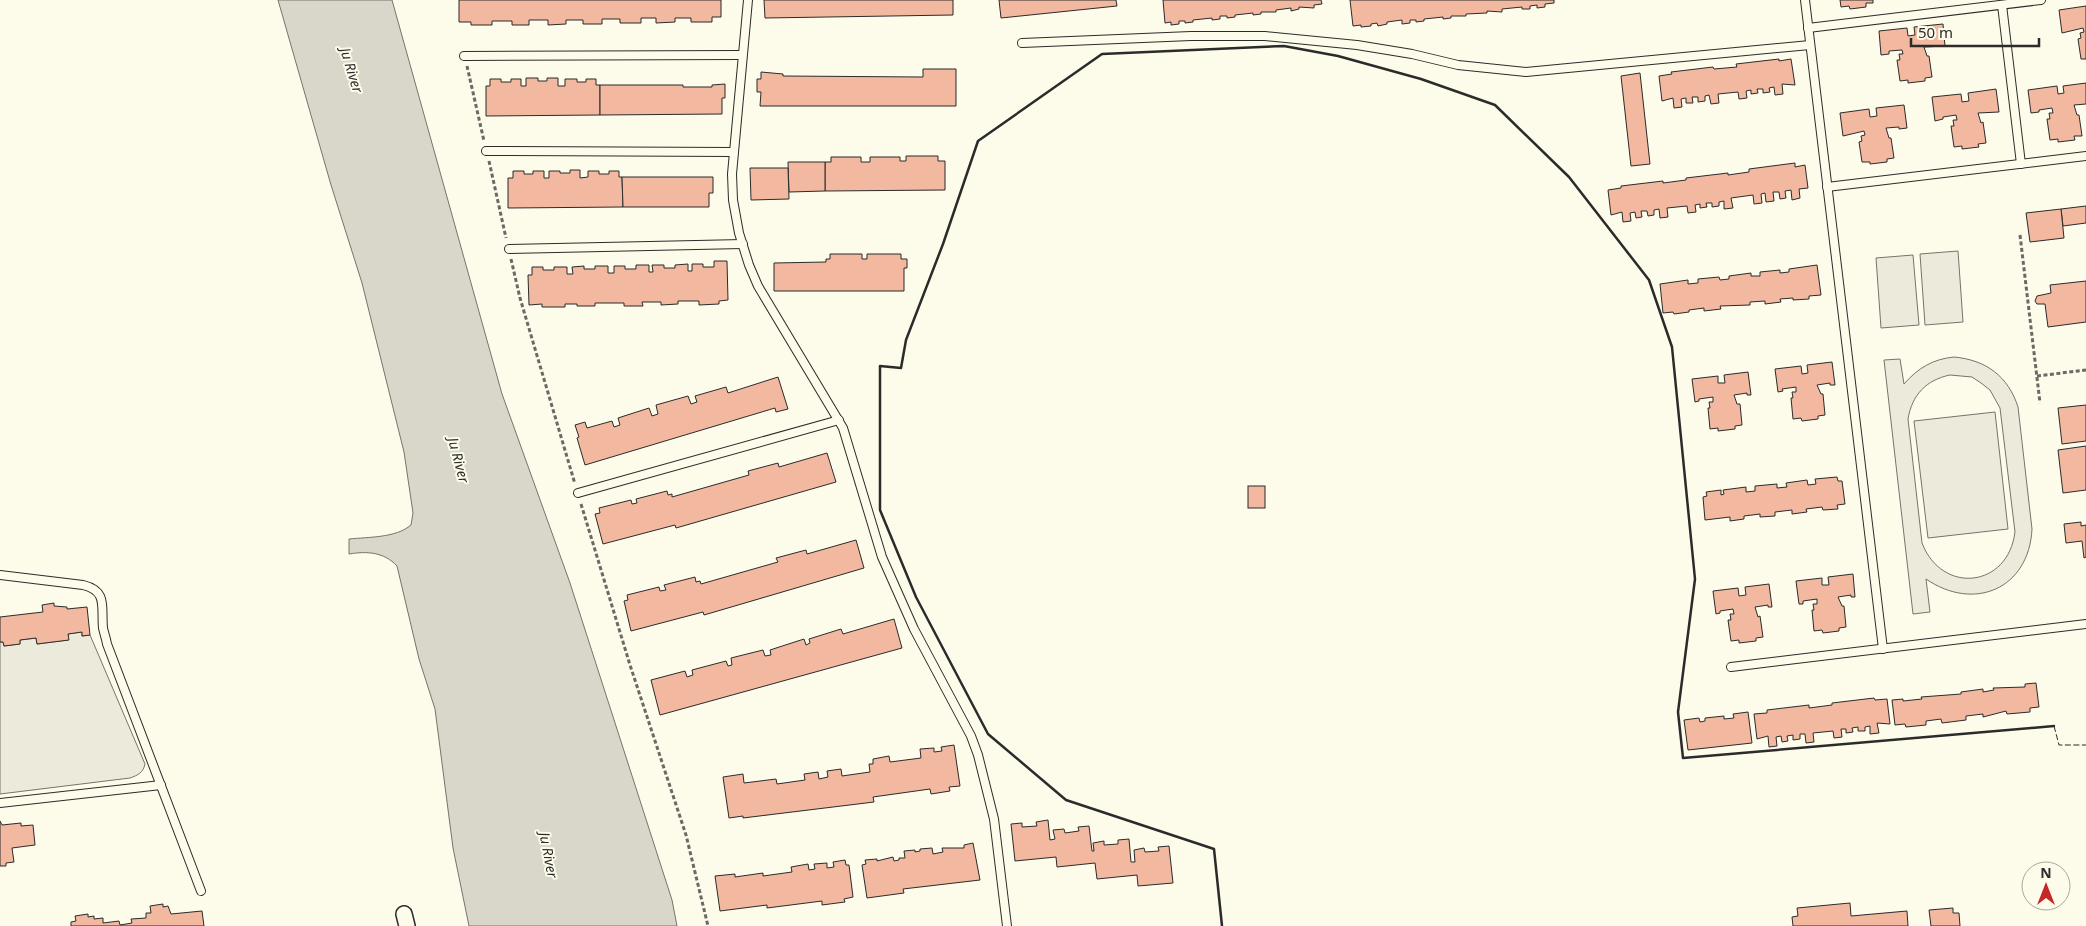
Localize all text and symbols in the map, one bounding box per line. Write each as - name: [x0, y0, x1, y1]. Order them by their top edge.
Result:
- scale bar: [1911, 15, 2038, 47]
- text: 50 m: [1918, 22, 1953, 42]
- water label: Ju River: [335, 42, 368, 95]
- water label: Ju River: [443, 432, 474, 485]
- water label: Ju River: [535, 828, 563, 880]
- north arrow: [2021, 861, 2071, 911]
- text: N: [2040, 863, 2052, 882]

